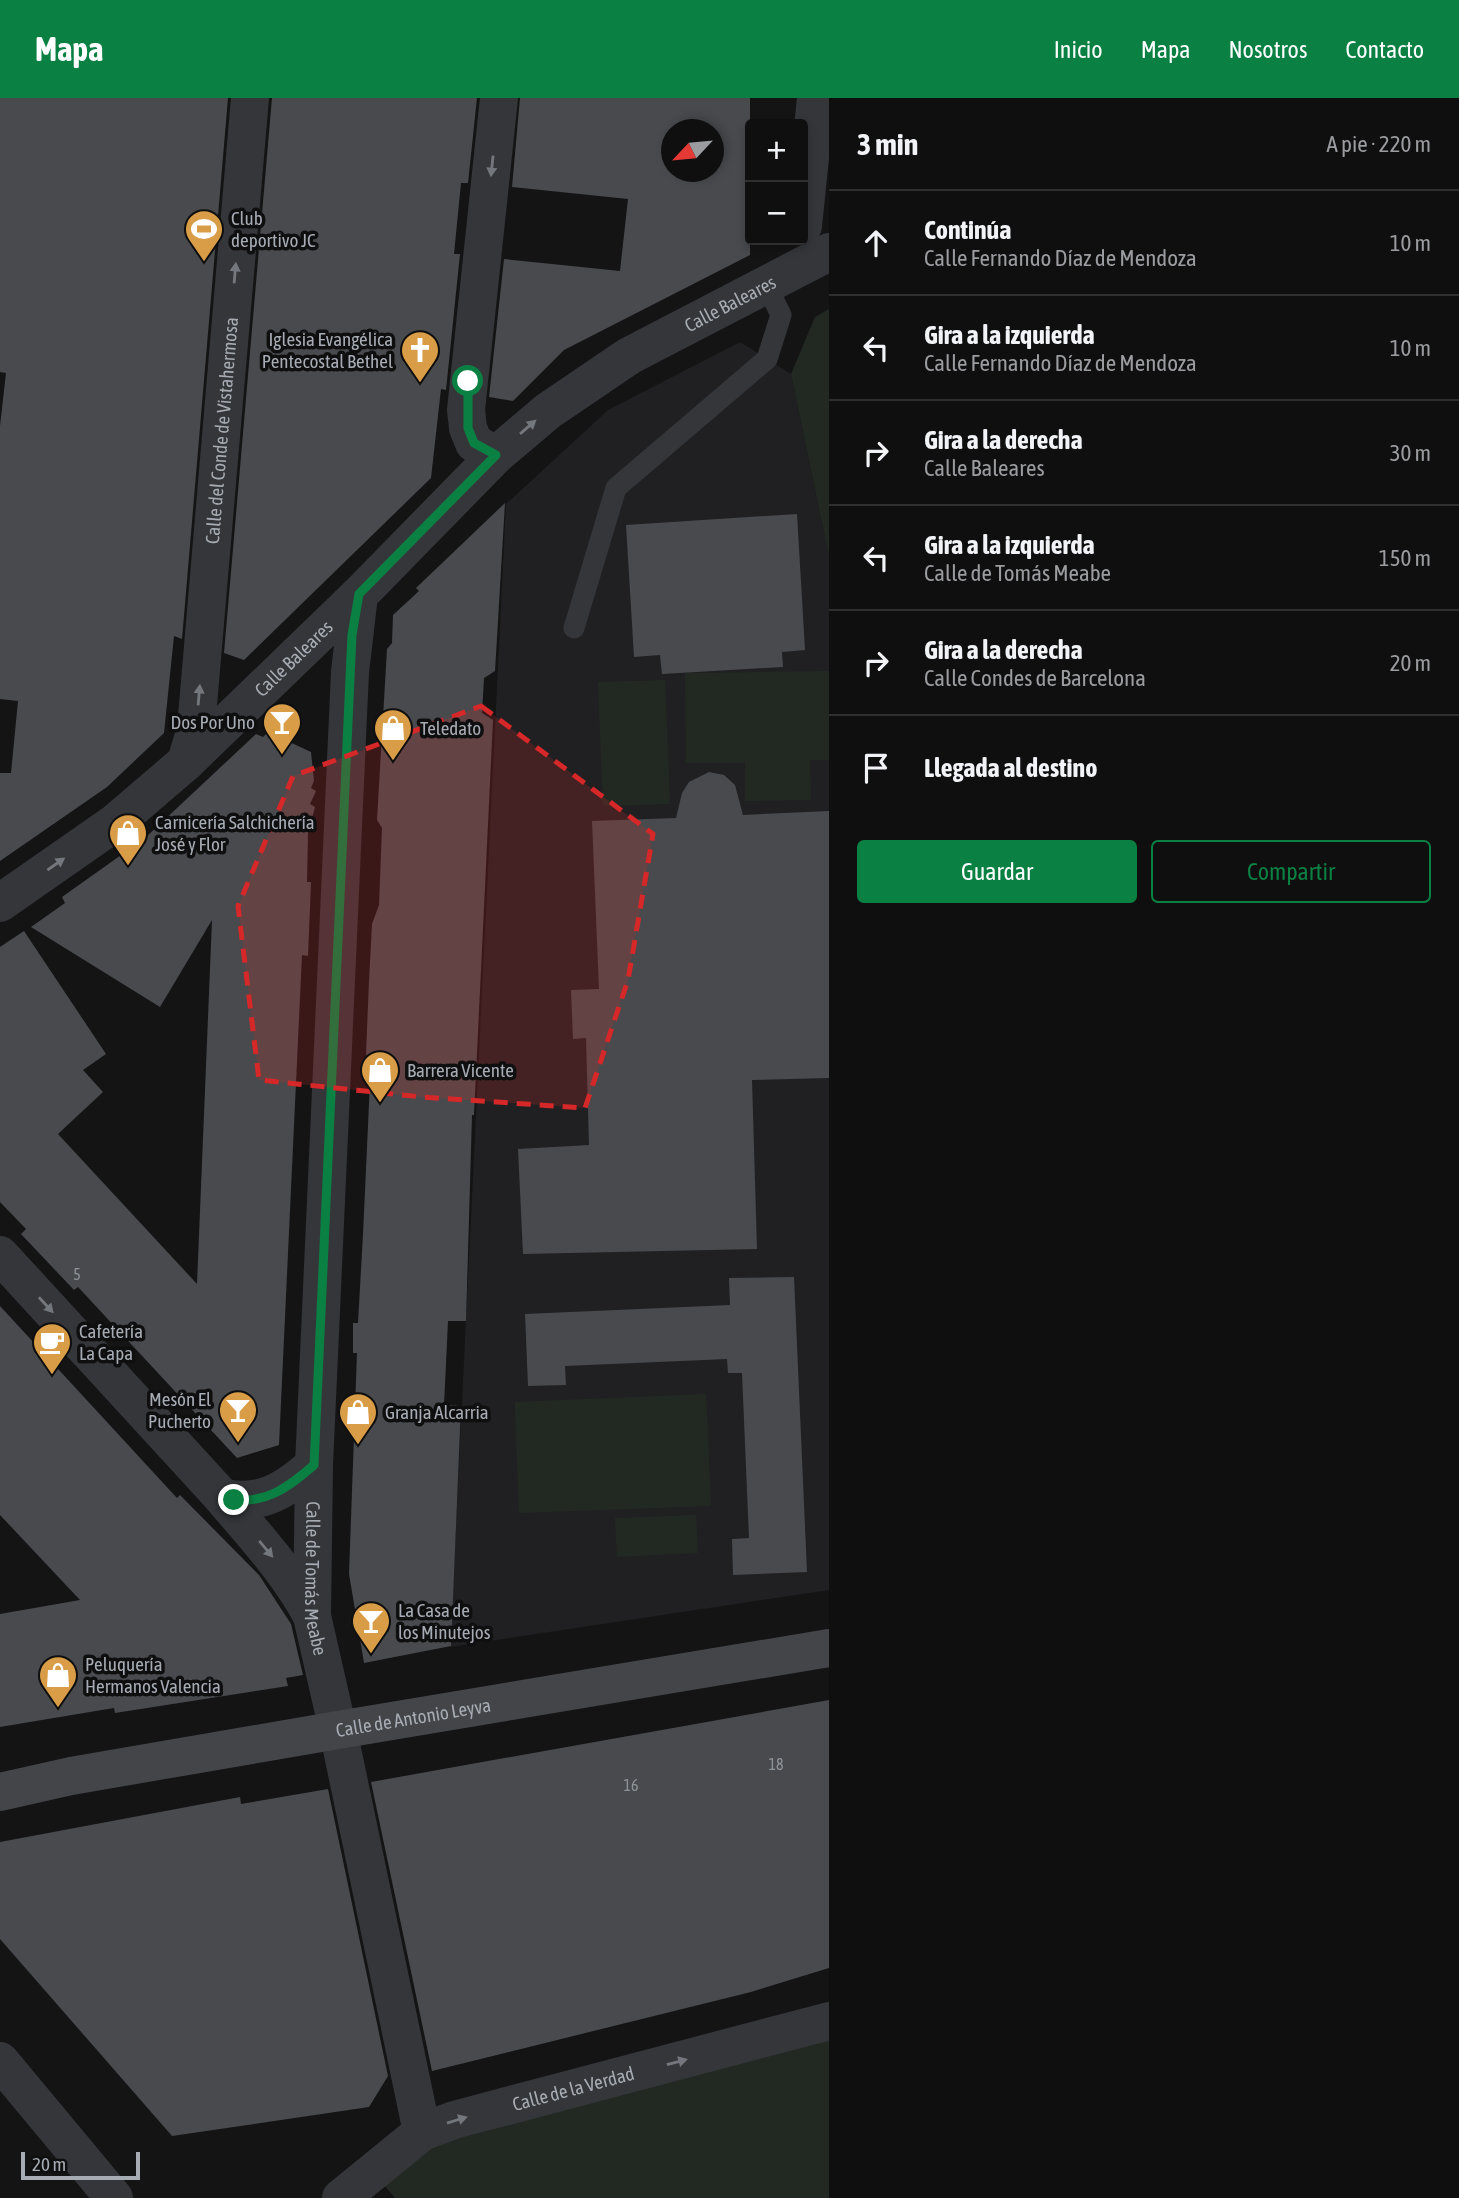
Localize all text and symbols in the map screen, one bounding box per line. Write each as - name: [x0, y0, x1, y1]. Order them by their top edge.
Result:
- text: Mapa: [35, 30, 103, 68]
- text: Inicio: [1054, 36, 1103, 63]
- text: Mapa: [1141, 36, 1190, 63]
- text: Nosotros: [1228, 36, 1307, 63]
- text: Contacto: [1345, 36, 1424, 63]
- north arrow: [661, 119, 724, 182]
- map controls: [745, 119, 808, 245]
- button: +: [745, 119, 808, 182]
- text: 3 min: [857, 127, 918, 161]
- text: A pie · 220 m: [1327, 131, 1431, 157]
- one-way arrow: [486, 155, 497, 177]
- button: −: [745, 182, 808, 245]
- place label: Club deportivo JC: [231, 207, 316, 251]
- sports icon: Club deportivo JC: [183, 208, 225, 263]
- text: Continúa: [924, 215, 1011, 245]
- icon: ahead: [857, 224, 895, 262]
- text: 10 m: [1390, 230, 1431, 256]
- text: Calle Fernando Díaz de Mendoza: [924, 245, 1197, 271]
- one-way arrow: [230, 262, 241, 284]
- street label: Calle Baleares: [681, 271, 780, 336]
- street label: Calle del Conde de Vistahermosa: [201, 316, 242, 545]
- text: Gira a la izquierda: [924, 320, 1095, 350]
- place label: Iglesia Evangélica Pentecostal Bethel: [262, 328, 393, 372]
- church icon: Iglesia Evangélica Pentecostal Bethel: [399, 329, 441, 384]
- icon: left: [857, 329, 895, 367]
- text: 10 m: [1390, 335, 1431, 361]
- text: Calle Fernando Díaz de Mendoza: [924, 350, 1197, 376]
- route start: [452, 365, 483, 396]
- one-way arrow: [519, 420, 537, 435]
- text: Gira a la derecha: [924, 425, 1083, 455]
- icon: right: [857, 434, 895, 472]
- text: 30 m: [1390, 440, 1431, 466]
- text: Calle Baleares: [924, 455, 1045, 481]
- text: Gira a la izquierda: [924, 530, 1095, 560]
- icon: left: [857, 539, 895, 577]
- text: 150 m: [1379, 545, 1431, 571]
- text: Calle de Tomás Meabe: [924, 560, 1111, 586]
- street label: Calle Baleares: [250, 616, 337, 701]
- text: Gira a la derecha: [924, 635, 1083, 665]
- icon: right: [857, 644, 895, 682]
- text: 20 m: [1390, 650, 1431, 676]
- text: Calle Condes de Barcelona: [924, 665, 1146, 691]
- one-way arrow: [194, 684, 205, 706]
- bar icon: Dos Por Uno: [261, 701, 303, 756]
- shop icon: Teledato: [372, 707, 414, 762]
- place label: Dos Por Uno: [171, 711, 255, 733]
- place label: Teledato: [420, 717, 481, 739]
- icon: arrive: [857, 749, 895, 787]
- text: Llegada al destino: [924, 753, 1097, 783]
- place label: Carnicería Salchichería José y Flor: [155, 811, 315, 855]
- shop icon: Carnicería Salchichería José y Flor: [107, 812, 149, 867]
- button: Guardar: [857, 840, 1137, 903]
- button: Compartir: [1151, 840, 1431, 903]
- one-way arrow: [47, 857, 65, 871]
- shop icon: Barrera Vicente: [359, 1049, 401, 1104]
- place label: Barrera Vicente: [407, 1059, 514, 1081]
- house number: 5: [73, 1265, 81, 1283]
- one-way arrow: [38, 1296, 54, 1314]
- place label: Cafetería La Capa: [79, 1320, 143, 1364]
- cafe icon: Cafetería La Capa: [31, 1321, 73, 1376]
- place label: Mesón El Pucherto: [148, 1388, 211, 1432]
- bar icon: Mesón El Pucherto: [217, 1389, 259, 1444]
- shop icon: Granja Alcarria: [337, 1391, 379, 1446]
- place label: Granja Alcarria: [385, 1401, 489, 1423]
- route end: [218, 1484, 249, 1515]
- street label: Calle de Tomás Meabe: [301, 1501, 332, 1657]
- one-way arrow: [258, 1540, 273, 1557]
- place label: La Casa de los Minutejos: [398, 1599, 491, 1643]
- bar icon: La Casa de los Minutejos: [350, 1600, 392, 1655]
- place label: Peluquería Hermanos Valencia: [85, 1653, 221, 1697]
- shop icon: Peluquería Hermanos Valencia: [37, 1654, 79, 1709]
- street label: Calle de Antonio Leyva: [334, 1694, 492, 1741]
- house number: 18: [768, 1755, 784, 1773]
- house number: 16: [623, 1776, 639, 1794]
- one-way arrow: [667, 2056, 688, 2066]
- street label: Calle de la Verdad: [510, 2062, 637, 2115]
- one-way arrow: [447, 2114, 468, 2125]
- scale bar: [21, 2149, 140, 2181]
- text: 20 m: [32, 2153, 66, 2175]

